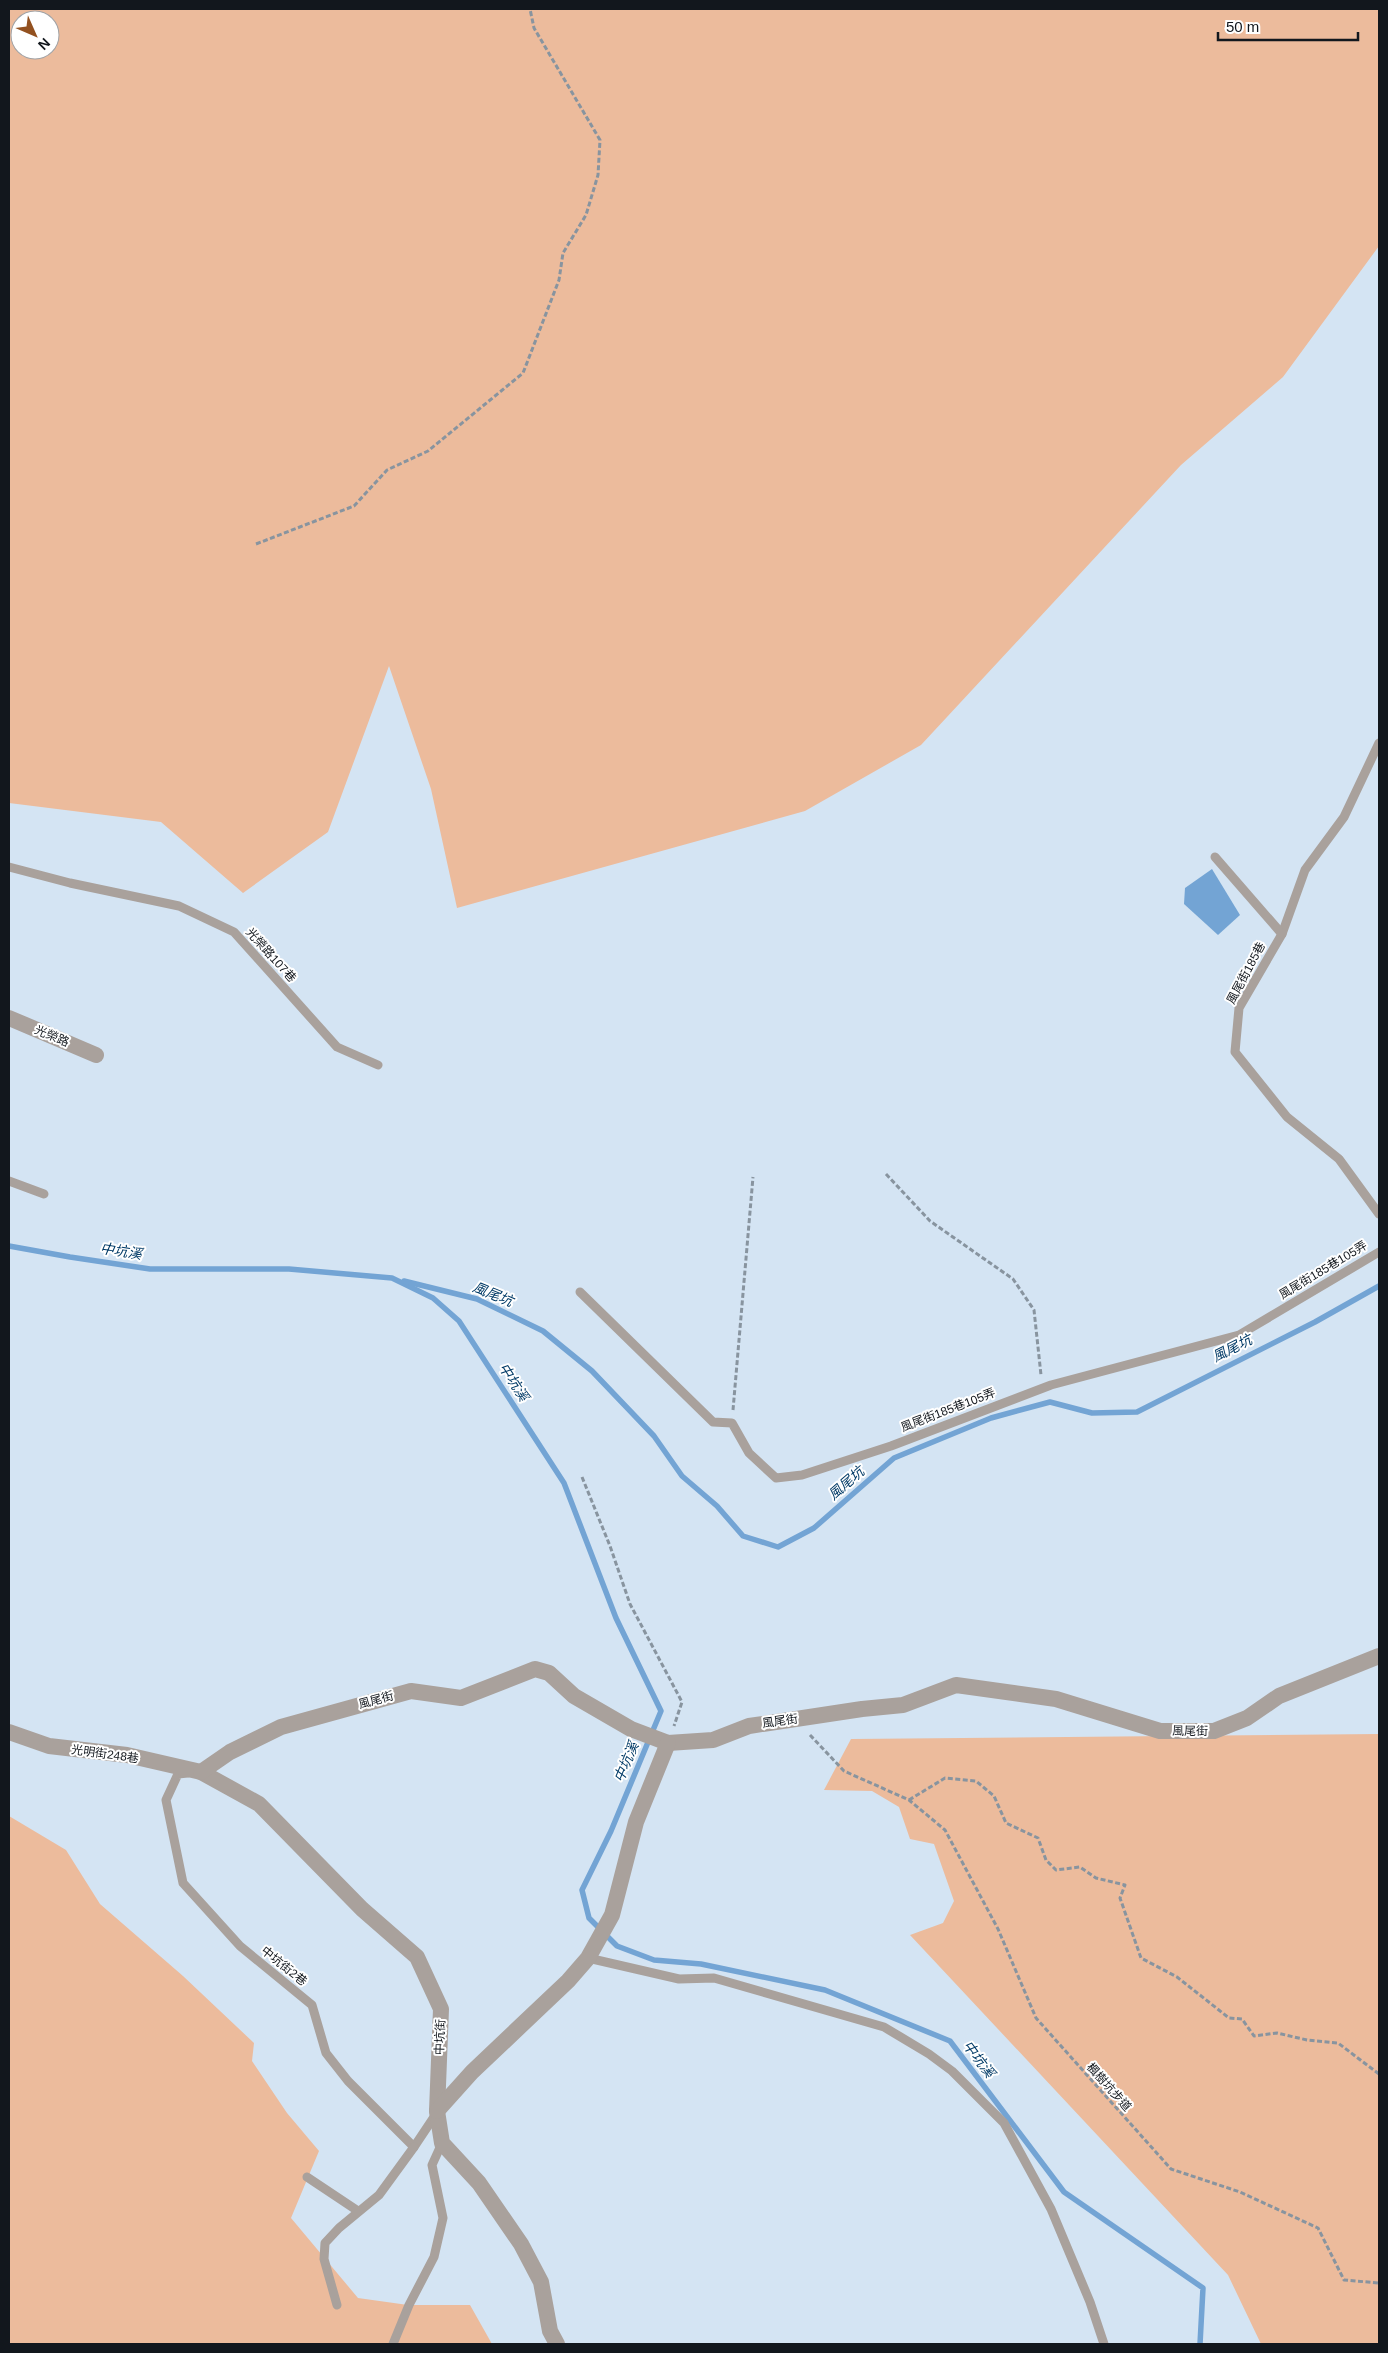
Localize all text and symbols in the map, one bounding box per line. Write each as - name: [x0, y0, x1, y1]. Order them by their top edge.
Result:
- north arrow: [10, 10, 60, 60]
- scale bar: [1218, 10, 1358, 42]
- text: 50 m: [1226, 18, 1259, 35]
- text: N: [35, 35, 53, 53]
- street label: 光榮路107巷: [243, 925, 299, 985]
- street label: 風尾街185巷: [1224, 940, 1268, 1006]
- street label: 光榮路: [33, 1023, 71, 1049]
- street label: 風尾街185巷105弄: [1277, 1238, 1369, 1302]
- water label: 中坑溪: [99, 1240, 145, 1262]
- water label: 風尾坑: [471, 1279, 517, 1310]
- water label: 風尾坑: [1210, 1330, 1256, 1365]
- water label: 中坑溪: [496, 1360, 533, 1406]
- street label: 風尾街185巷105弄: [899, 1386, 997, 1434]
- water label: 風尾坑: [825, 1462, 869, 1503]
- street label: 風尾街: [357, 1689, 395, 1711]
- street label: 風尾街: [761, 1712, 799, 1730]
- street label: 風尾街: [1172, 1724, 1208, 1738]
- water label: 中坑溪: [610, 1738, 642, 1784]
- street label: 光明街248巷: [70, 1742, 140, 1766]
- street label: 中坑街2巷: [258, 1943, 310, 1989]
- street label: 中坑街: [432, 2019, 448, 2055]
- water label: 中坑溪: [960, 2037, 999, 2082]
- street label: 楓樹坑步道: [1084, 2060, 1134, 2114]

